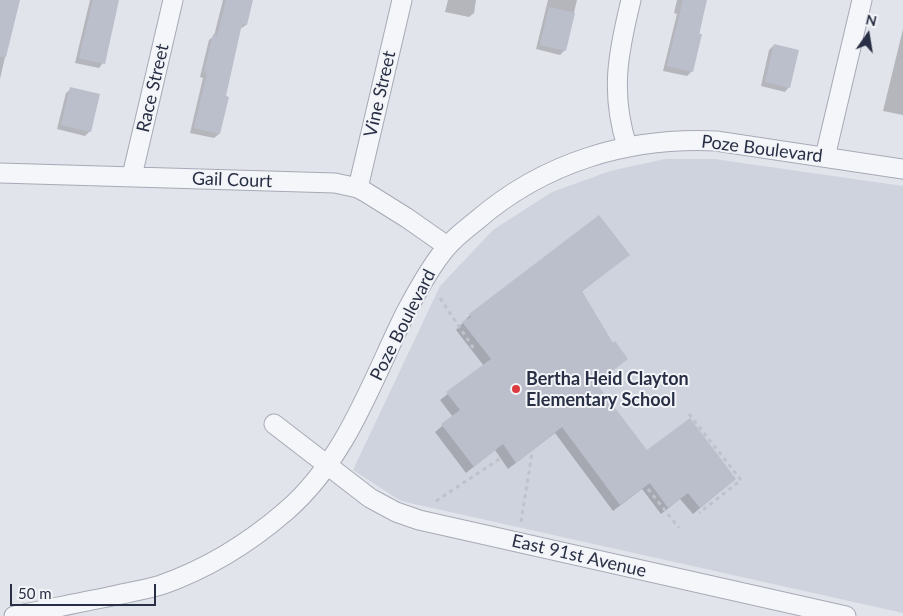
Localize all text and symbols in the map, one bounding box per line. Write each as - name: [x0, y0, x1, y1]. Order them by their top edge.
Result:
- north arrow: [843, 10, 893, 60]
- text: N: [864, 10, 879, 29]
- street label: Race Street: [132, 42, 174, 134]
- street label: Vine Street: [360, 49, 400, 139]
- street label: Poze Boulevard: [700, 131, 824, 167]
- street label: Gail Court: [191, 168, 273, 192]
- street label: Poze Boulevard: [366, 266, 440, 384]
- place label: Bertha Heid Clayton Elementary School: [526, 368, 689, 410]
- marker: Bertha Heid Clayton Elementary School: [510, 383, 522, 395]
- street label: East 91st Avenue: [510, 530, 648, 582]
- scale bar: [12, 574, 159, 606]
- text: 50 m: [18, 584, 52, 602]

